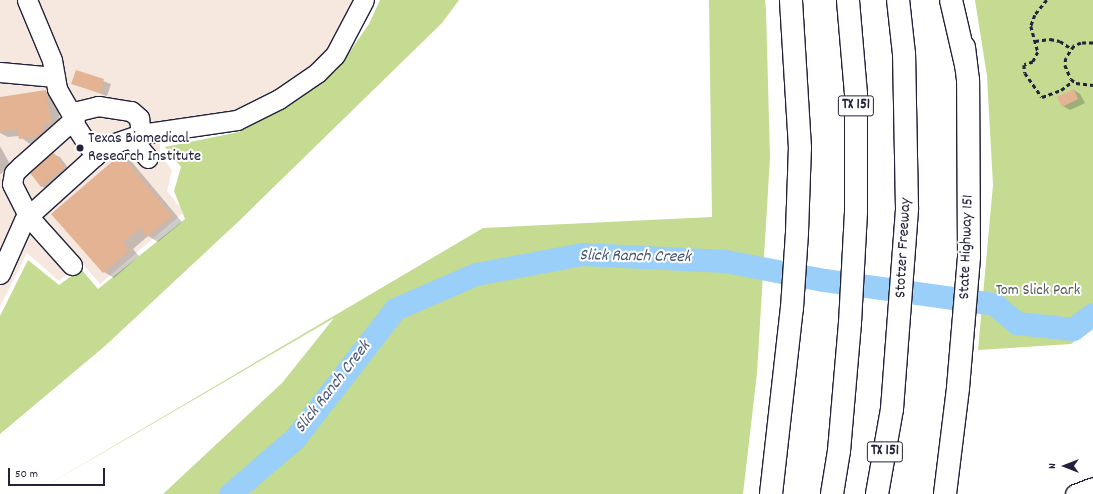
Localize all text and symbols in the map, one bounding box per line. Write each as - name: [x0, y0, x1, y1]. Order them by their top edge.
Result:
- road number: TX 151: [837, 93, 875, 119]
- place label: Texas Biomedical Research Institute: [88, 129, 201, 167]
- marker: Texas Biomedical Research Institute: [75, 143, 85, 153]
- street label: State Highway 151: [956, 194, 978, 300]
- street label: Stotzer Freeway: [892, 197, 916, 299]
- water label: Slick Ranch Creek: [579, 247, 691, 269]
- park label: Tom Slick Park: [996, 281, 1080, 301]
- water label: Slick Ranch Creek: [292, 338, 376, 438]
- road number: TX 151: [866, 439, 904, 465]
- north arrow: [1045, 446, 1085, 486]
- scale bar: [10, 460, 107, 486]
- text: N: [1045, 463, 1061, 469]
- text: 50 m: [15, 466, 38, 483]

